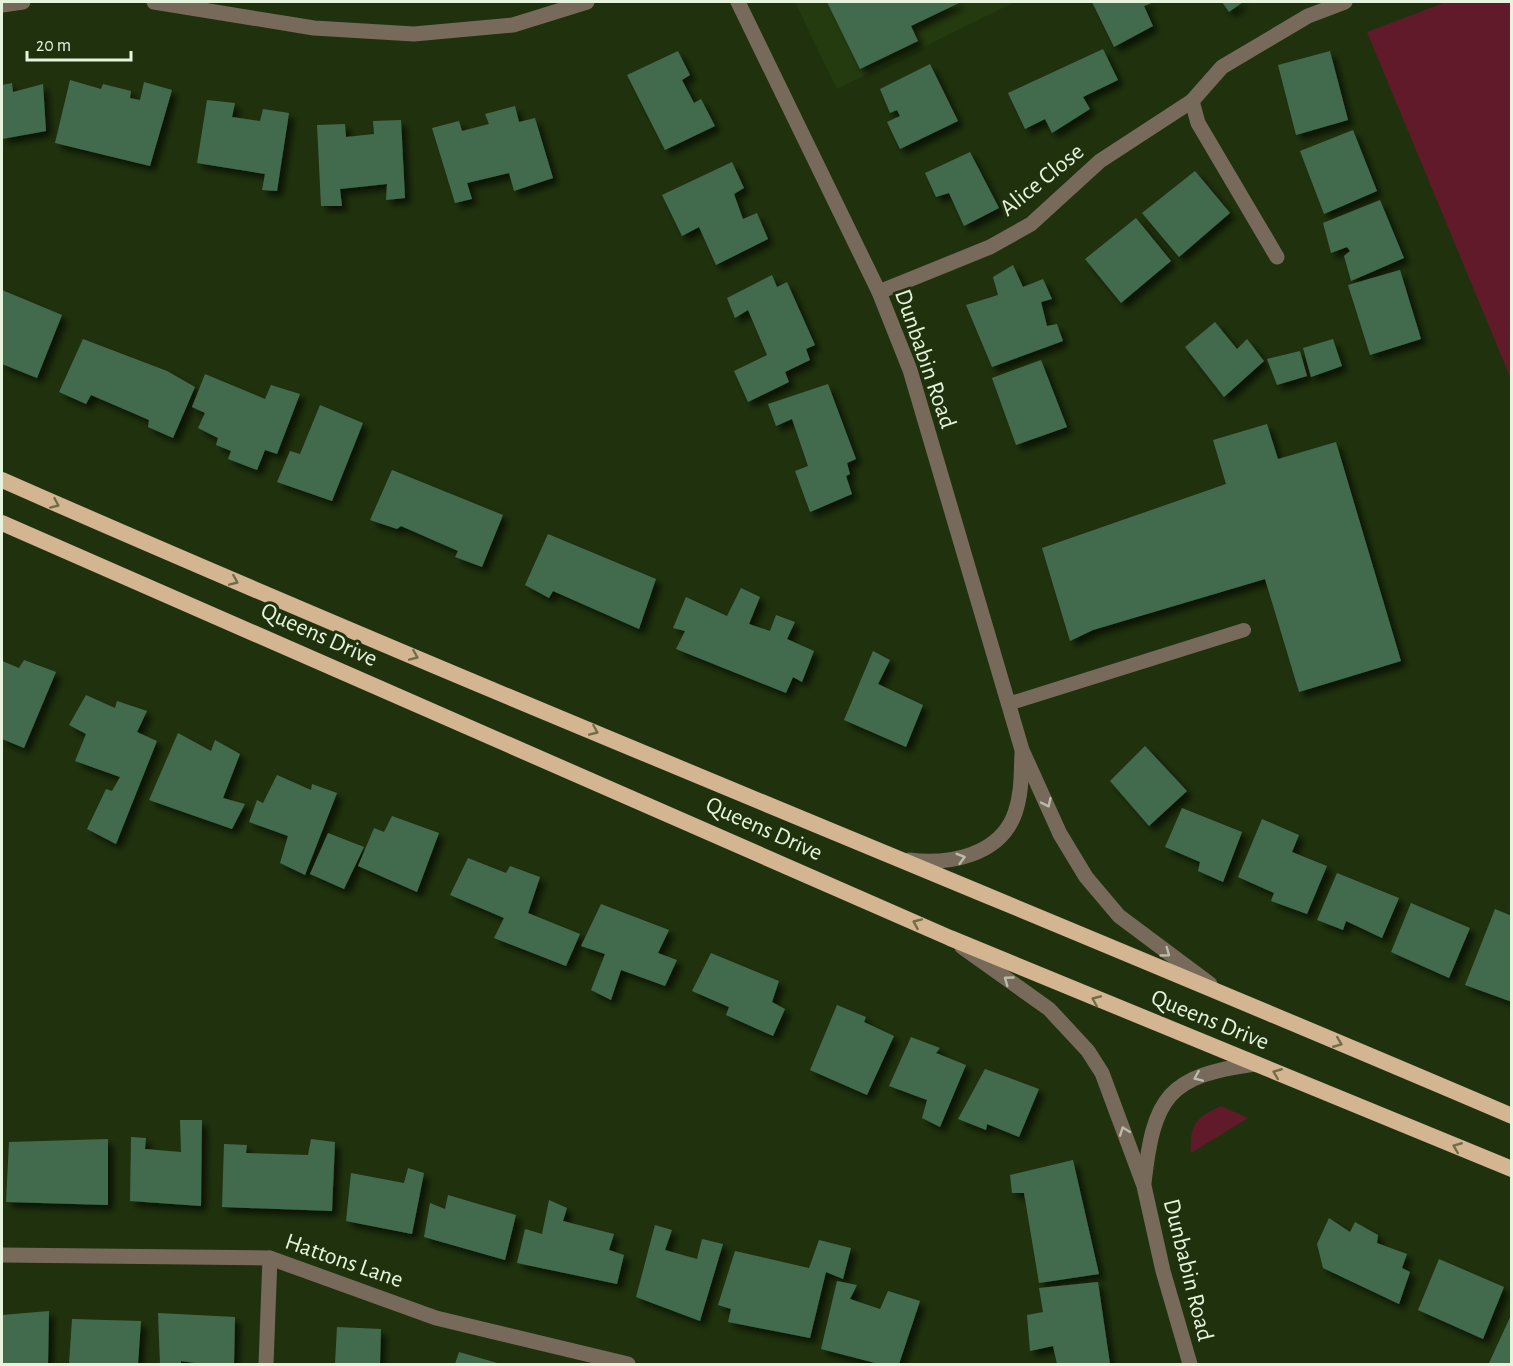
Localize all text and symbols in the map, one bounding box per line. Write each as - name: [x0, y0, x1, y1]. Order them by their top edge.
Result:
- scale bar: [27, 24, 130, 62]
- text: 20 m: [36, 37, 71, 55]
- street label: Alice Close: [996, 139, 1088, 221]
- street label: Dunbabin Road: [890, 286, 960, 432]
- one-way arrow: [49, 497, 60, 509]
- one-way arrow: [228, 574, 239, 586]
- street label: Queens Drive: [257, 599, 381, 671]
- one-way arrow: [408, 649, 419, 661]
- one-way arrow: [588, 724, 599, 736]
- street label: Queens Drive: [702, 793, 826, 865]
- one-way arrow: [1039, 796, 1051, 807]
- one-way arrow: [955, 853, 966, 865]
- one-way arrow: [912, 918, 923, 930]
- one-way arrow: [1160, 945, 1171, 956]
- one-way arrow: [1004, 976, 1015, 987]
- street label: Queens Drive: [1148, 985, 1272, 1055]
- one-way arrow: [1092, 995, 1103, 1007]
- one-way arrow: [1332, 1036, 1343, 1048]
- one-way arrow: [1272, 1068, 1283, 1080]
- one-way arrow: [1194, 1069, 1205, 1081]
- one-way arrow: [1118, 1126, 1131, 1137]
- one-way arrow: [1453, 1142, 1464, 1154]
- street label: Dunbabin Road: [1159, 1196, 1217, 1344]
- street label: Hattons Lane: [282, 1230, 406, 1292]

